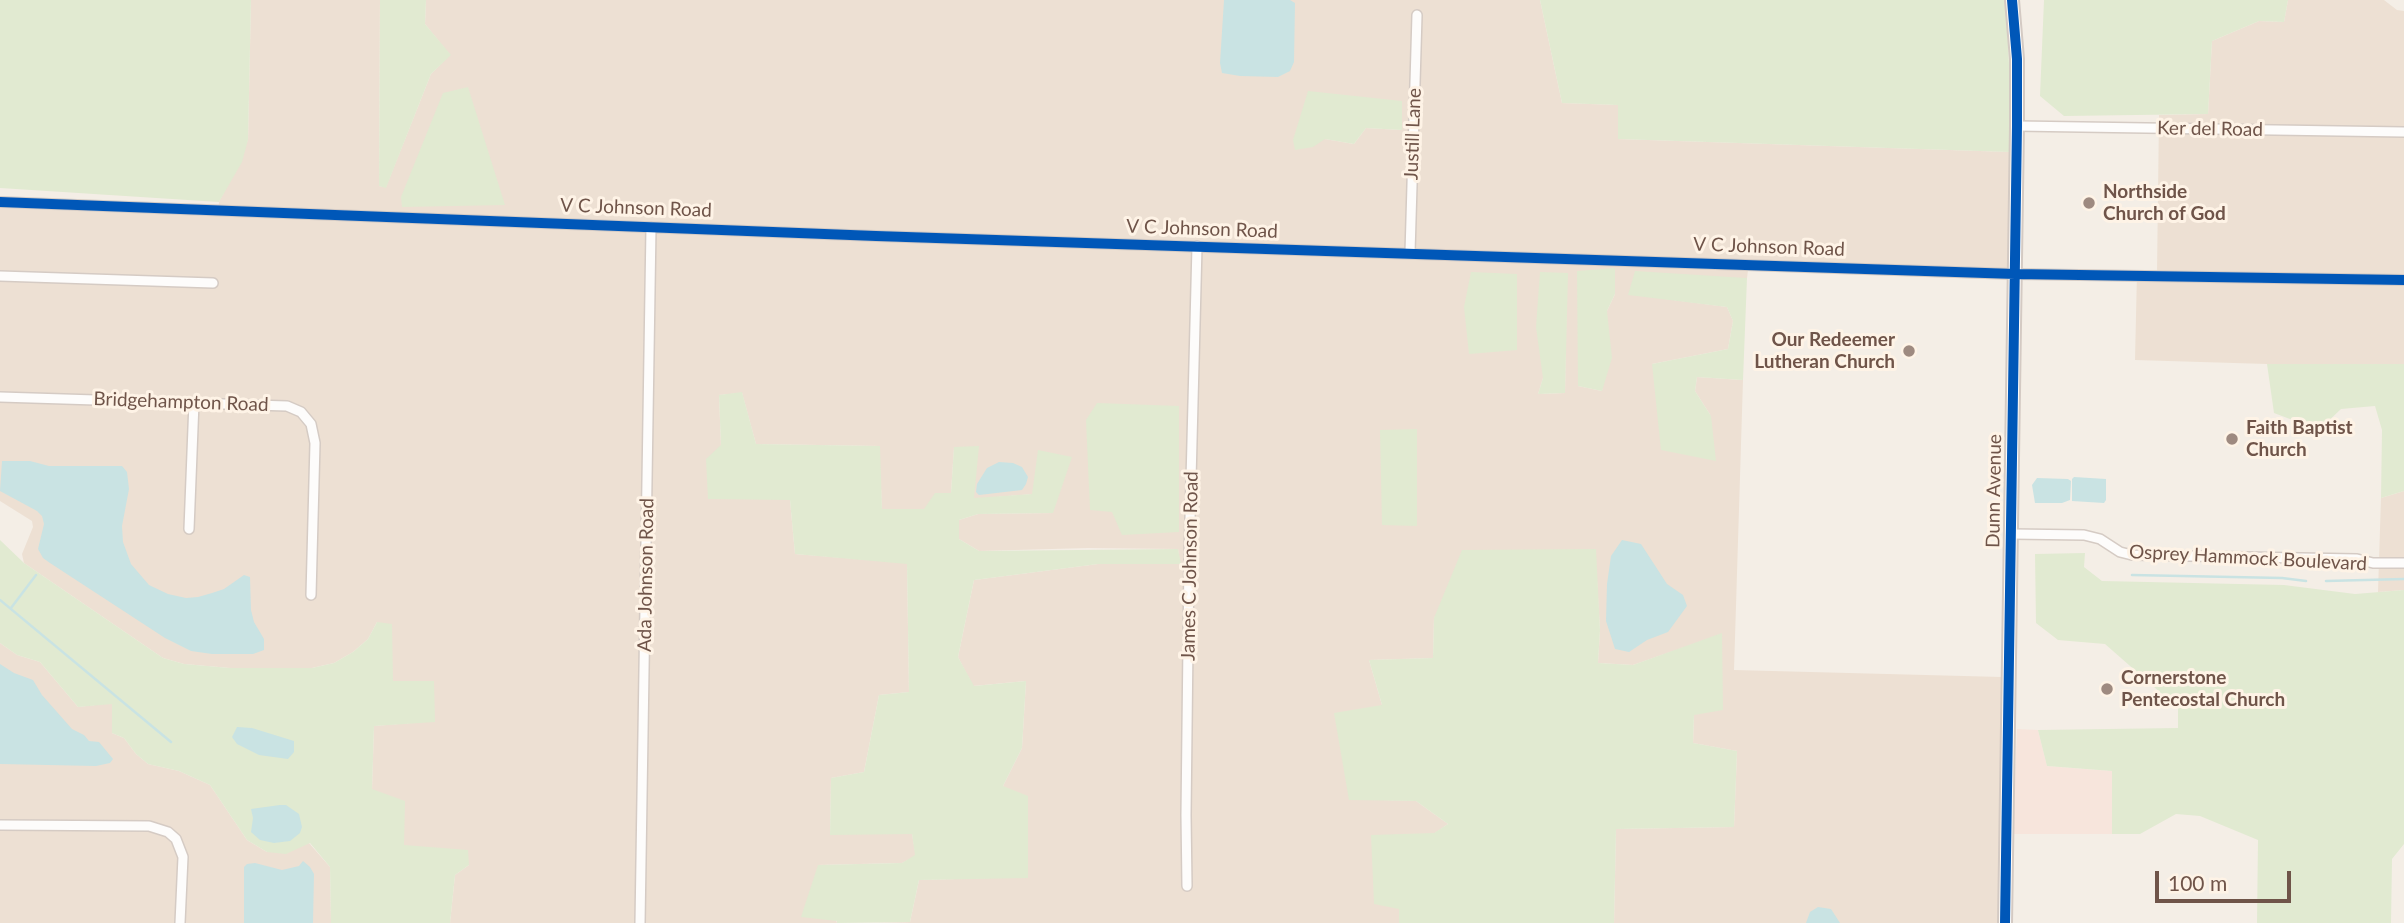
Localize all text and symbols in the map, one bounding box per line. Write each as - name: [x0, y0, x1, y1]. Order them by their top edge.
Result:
- street label: Justill Lane: [1400, 88, 1426, 180]
- street label: Ker del Road: [2157, 117, 2263, 141]
- place label: Northside Church of God: [2103, 181, 2226, 225]
- street label: V C Johnson Road: [560, 194, 712, 222]
- marker: Northside Church of God: [2081, 195, 2097, 211]
- street label: V C Johnson Road: [1126, 215, 1278, 243]
- street label: V C Johnson Road: [1693, 233, 1845, 261]
- place label: Our Redeemer Lutheran Church: [1754, 329, 1895, 373]
- marker: Our Redeemer Lutheran Church: [1901, 343, 1917, 359]
- street label: Bridgehampton Road: [93, 388, 269, 416]
- place label: Faith Baptist Church: [2246, 417, 2353, 461]
- marker: Faith Baptist Church: [2224, 431, 2240, 447]
- street label: Dunn Avenue: [1982, 434, 2006, 548]
- street label: James C Johnson Road: [1177, 471, 1203, 661]
- street label: Ada Johnson Road: [633, 498, 659, 652]
- street label: Osprey Hammock Boulevard: [2128, 540, 2368, 576]
- place label: Cornerstone Pentecostal Church: [2121, 667, 2285, 711]
- marker: Cornerstone Pentecostal Church: [2099, 681, 2115, 697]
- scale bar: [2159, 856, 2296, 900]
- text: 100 m: [2168, 870, 2227, 895]

